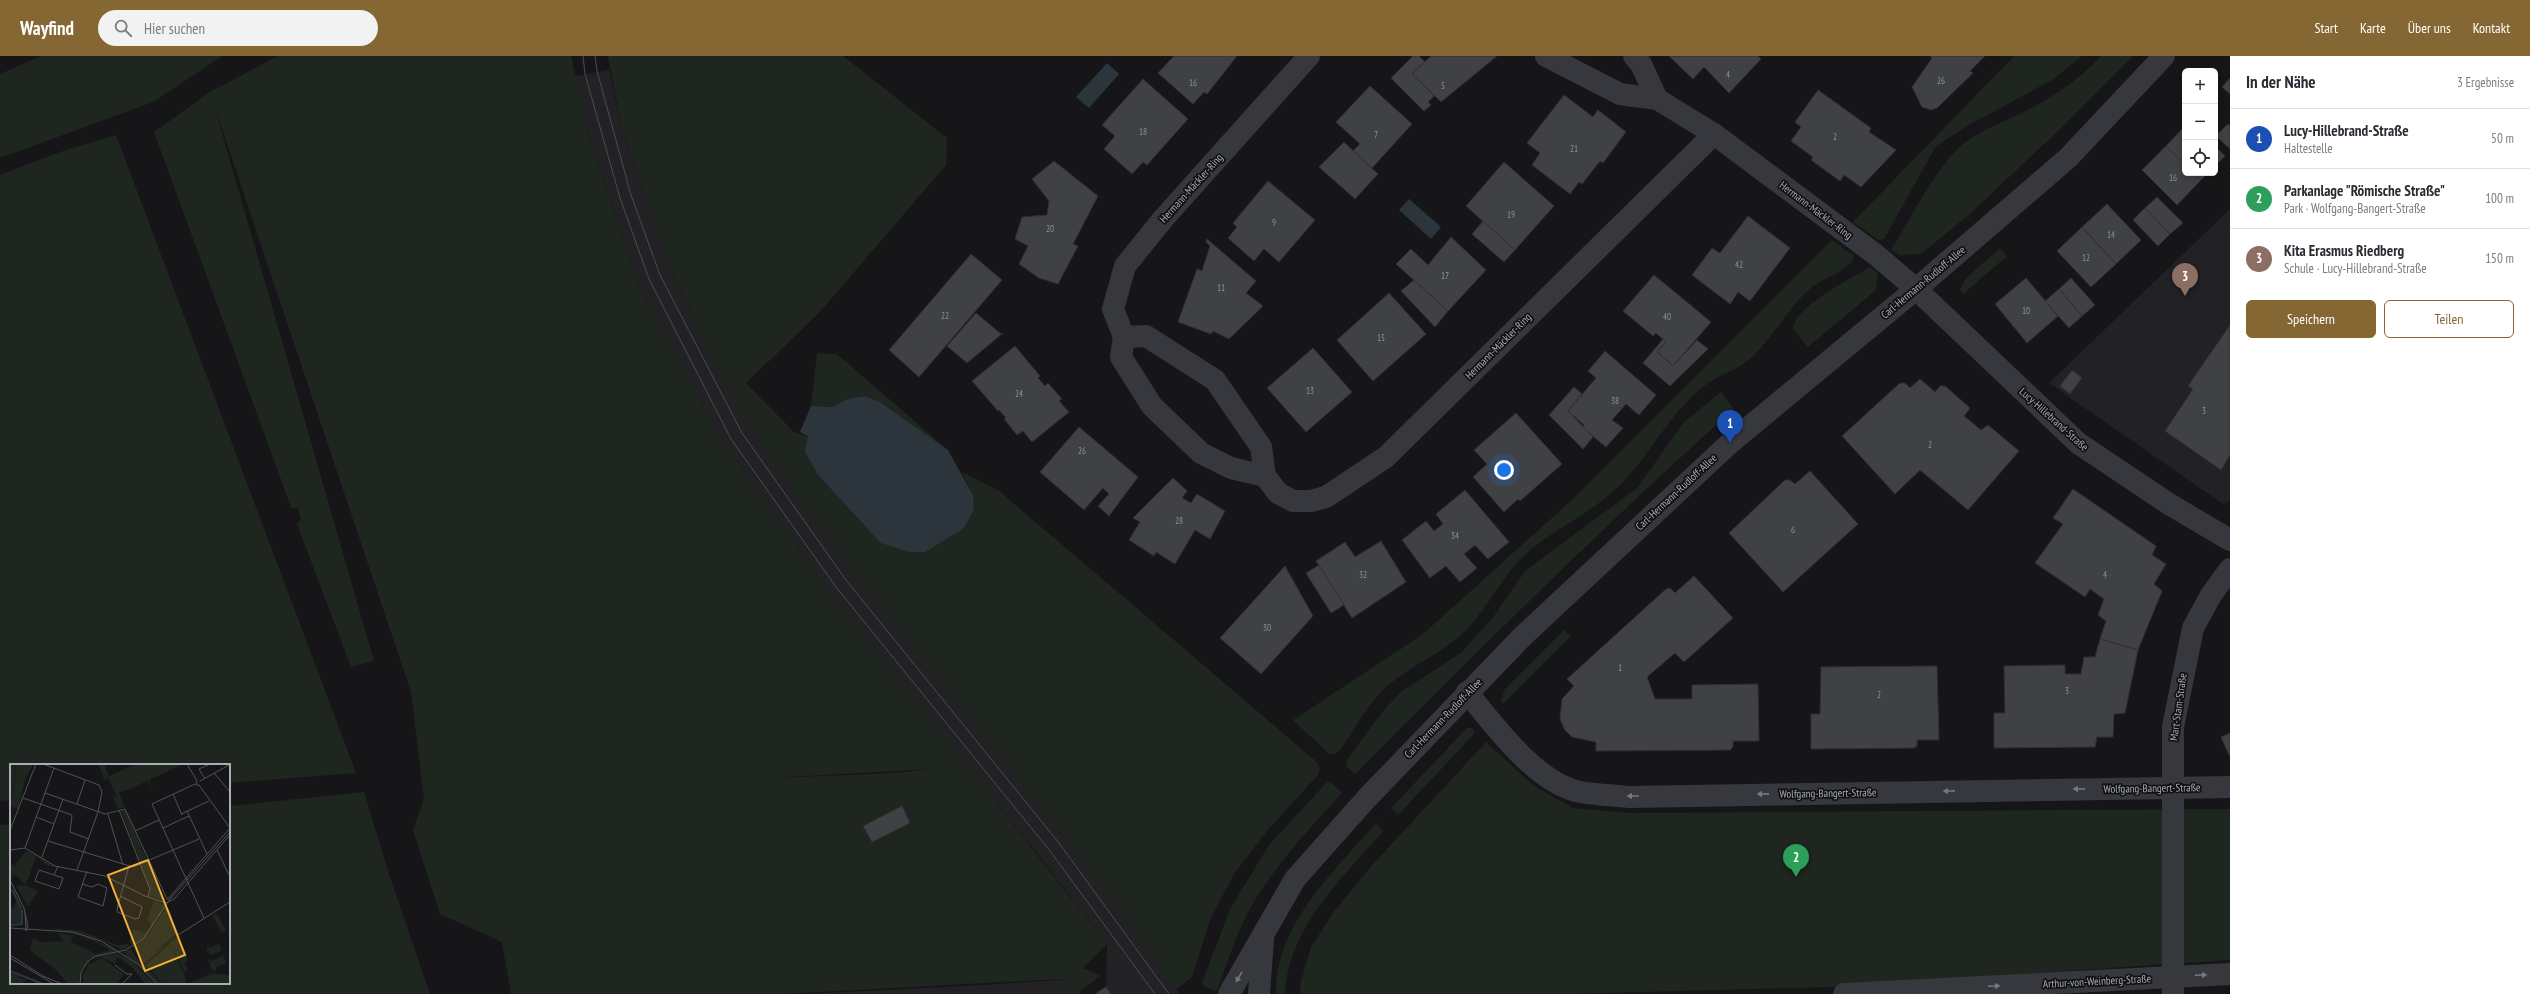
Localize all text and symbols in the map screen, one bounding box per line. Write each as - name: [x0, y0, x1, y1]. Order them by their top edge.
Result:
- search box: [98, 10, 378, 46]
- text: Wayfind: [20, 16, 74, 40]
- icon: search: [112, 17, 134, 39]
- text: Hier suchen: [144, 19, 205, 38]
- text: Start: [2314, 19, 2338, 37]
- text: Karte: [2360, 19, 2386, 37]
- text: Über uns: [2408, 19, 2451, 37]
- text: Kontakt: [2473, 19, 2510, 37]
- map controls: [2182, 68, 2218, 176]
- button: +: [2182, 68, 2218, 104]
- house number: 4: [1726, 69, 1730, 80]
- text: In der Nähe: [2246, 71, 2316, 93]
- text: 3 Ergebnisse: [2457, 74, 2514, 91]
- house number: 26: [1937, 75, 1945, 86]
- house number: 16: [1189, 77, 1197, 88]
- house number: 5: [1441, 80, 1445, 91]
- button: −: [2182, 104, 2218, 140]
- text: Lucy-Hillebrand-Straße: [2284, 121, 2409, 140]
- house number: 18: [1139, 126, 1147, 137]
- house number: 7: [1374, 129, 1378, 140]
- text: 1: [2256, 130, 2262, 147]
- text: 50 m: [2491, 130, 2514, 147]
- house number: 2: [1833, 131, 1837, 142]
- button: locate: [2182, 140, 2218, 176]
- text: Haltestelle: [2284, 140, 2333, 157]
- house number: 21: [1570, 143, 1578, 154]
- street label: Hermann-Mäckler-Ring: [1156, 150, 1226, 225]
- house number: 16: [2169, 172, 2177, 183]
- street label: Hermann-Mäckler-Ring: [1777, 178, 1856, 242]
- text: Parkanlage "Römische Straße": [2284, 181, 2445, 200]
- text: 2: [2256, 190, 2262, 207]
- text: 100 m: [2485, 190, 2514, 207]
- text: Park · Wolfgang-Bangert-Straße: [2284, 200, 2426, 217]
- house number: 19: [1507, 209, 1515, 220]
- house number: 9: [1272, 217, 1276, 228]
- house number: 20: [1046, 223, 1054, 234]
- house number: 14: [2107, 229, 2115, 240]
- text: Kita Erasmus Riedberg: [2284, 241, 2404, 260]
- street label: Carl-Hermann-Rudloff-Allee: [1878, 242, 1968, 321]
- text: 3: [2256, 250, 2262, 267]
- text: 150 m: [2485, 250, 2514, 267]
- house number: 12: [2082, 252, 2090, 263]
- house number: 42: [1735, 259, 1743, 270]
- text: Schule · Lucy-Hillebrand-Straße: [2284, 260, 2427, 277]
- pin: 3: [2172, 263, 2198, 296]
- house number: 17: [1441, 270, 1449, 281]
- house number: 11: [1217, 282, 1225, 293]
- button: Speichern: [2246, 300, 2376, 338]
- button: Teilen: [2384, 300, 2514, 338]
- house number: 10: [2022, 305, 2030, 316]
- house number: 22: [941, 310, 949, 321]
- street label: Hermann-Mäckler-Ring: [1462, 310, 1534, 382]
- house number: 40: [1663, 311, 1671, 322]
- house number: 15: [1377, 332, 1385, 343]
- street label: Lucy-Hillebrand-Straße: [2016, 384, 2092, 454]
- house number: 13: [1306, 385, 1314, 396]
- house number: 24: [1015, 388, 1023, 399]
- house number: 38: [1611, 395, 1619, 406]
- house number: 3: [2202, 405, 2206, 416]
- pin: 1: [1717, 410, 1743, 443]
- house number: 2: [1928, 439, 1932, 450]
- house number: 26: [1078, 445, 1086, 456]
- street label: Carl-Hermann-Rudloff-Allee: [1632, 450, 1720, 533]
- your location: [1494, 460, 1514, 480]
- house number: 28: [1175, 515, 1183, 526]
- house number: 6: [1791, 524, 1795, 535]
- house number: 34: [1451, 530, 1459, 541]
- house number: 32: [1359, 569, 1367, 580]
- house number: 4: [2103, 569, 2107, 580]
- house number: 30: [1263, 622, 1271, 633]
- house number: 1: [1618, 662, 1622, 673]
- street label: Mart-Stam-Straße: [2166, 672, 2190, 742]
- street label: Carl-Hermann-Rudloff-Allee: [1401, 675, 1485, 761]
- house number: 3: [2065, 685, 2069, 696]
- house number: 2: [1877, 689, 1881, 700]
- inset map: [10, 764, 230, 984]
- street label: Wolfgang-Bangert-Straße: [2103, 780, 2201, 796]
- street label: Wolfgang-Bangert-Straße: [1779, 785, 1877, 801]
- one-way arrow: [2072, 786, 2085, 792]
- one-way arrow: [1942, 788, 1955, 794]
- one-way arrow: [1756, 791, 1769, 797]
- one-way arrow: [1626, 793, 1639, 799]
- pin: 2: [1783, 844, 1809, 877]
- one-way arrow: [1236, 971, 1243, 982]
- street label: Arthur-von-Weinberg-Straße: [2042, 971, 2152, 991]
- one-way arrow: [2195, 972, 2207, 979]
- one-way arrow: [1988, 983, 2001, 989]

